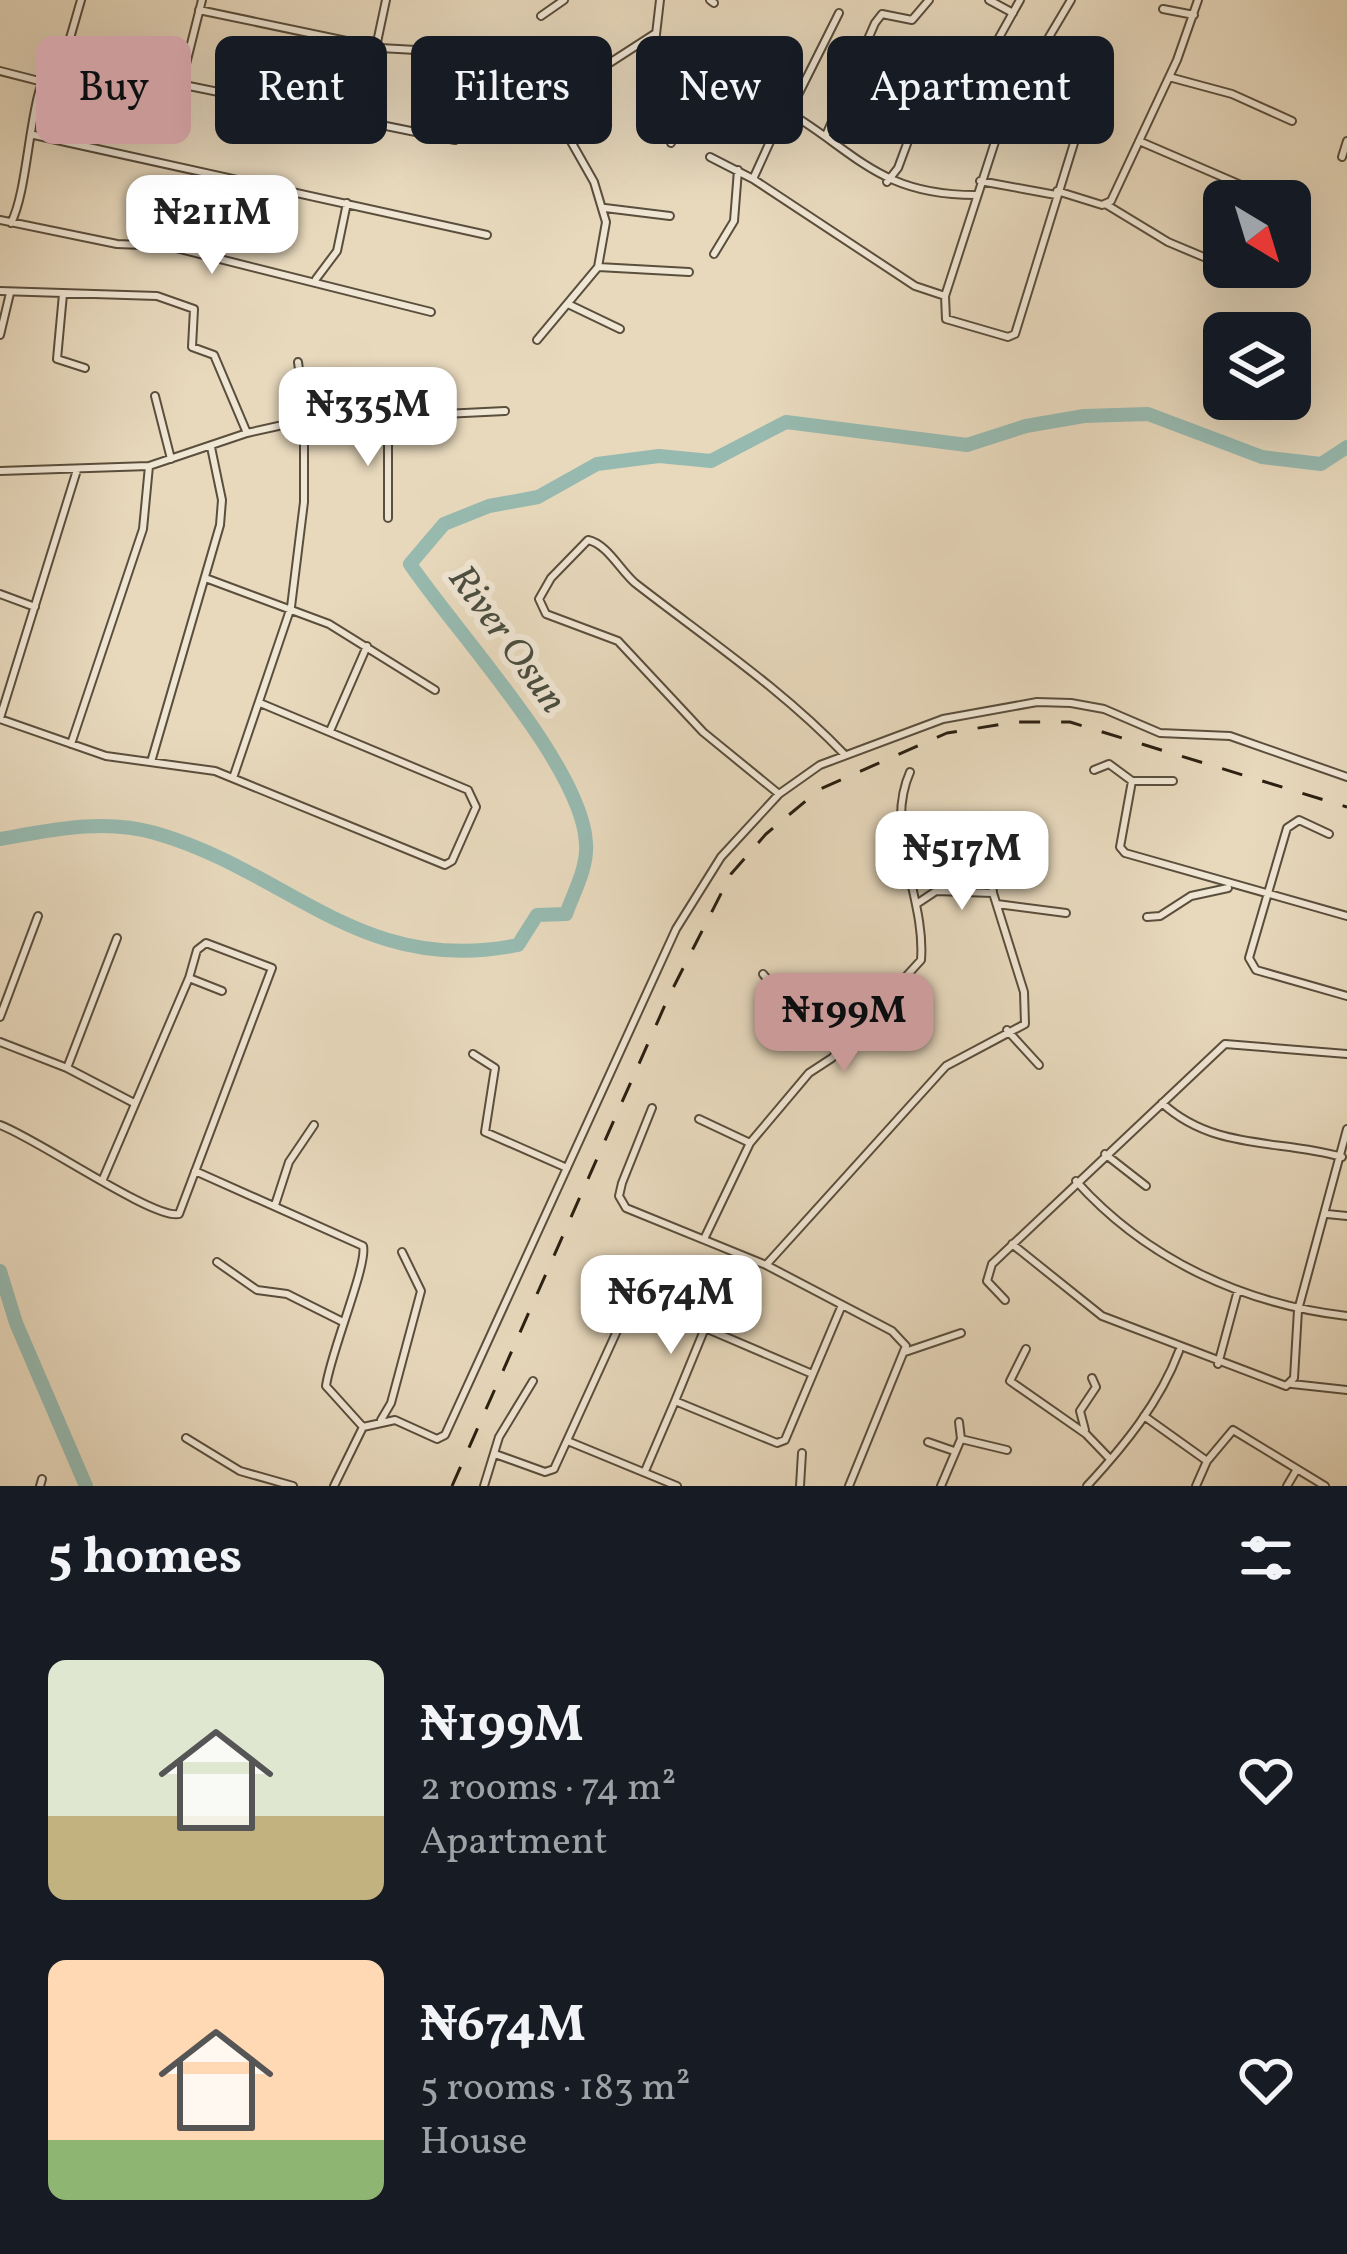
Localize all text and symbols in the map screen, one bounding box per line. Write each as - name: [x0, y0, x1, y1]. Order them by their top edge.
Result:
- chip: Buy: [36, 36, 191, 144]
- chip: Rent: [215, 36, 387, 144]
- chip: Filters: [411, 36, 612, 144]
- chip: New: [636, 36, 803, 144]
- chip: Apartment: [827, 36, 1114, 144]
- pin: ₦211M: [128, 175, 296, 277]
- north arrow: [1203, 180, 1311, 288]
- map controls: [1203, 180, 1311, 420]
- text: ₦211M: [153, 187, 271, 241]
- button: layers: [1203, 312, 1311, 420]
- pin: ₦335M: [284, 367, 452, 469]
- text: ₦335M: [306, 379, 430, 433]
- water label: River Osun: [434, 555, 578, 725]
- pin: ₦517M: [878, 811, 1046, 913]
- text: ₦517M: [902, 823, 1022, 877]
- pin: ₦199M: [760, 973, 928, 1075]
- text: ₦199M: [782, 985, 906, 1039]
- pin: ₦674M: [587, 1255, 755, 1357]
- text: ₦674M: [608, 1267, 734, 1321]
- text: 5 homes: [48, 1523, 242, 1594]
- icon: filters: [1233, 1525, 1299, 1591]
- text: ₦199M: [420, 1691, 583, 1762]
- icon: home: [144, 1708, 288, 1852]
- icon: heart: [1233, 1747, 1299, 1813]
- text: 2 rooms · 74 m²: [420, 1762, 676, 1816]
- text: Apartment: [420, 1816, 608, 1870]
- text: ₦674M: [420, 1991, 586, 2062]
- icon: home: [144, 2008, 288, 2152]
- icon: heart: [1233, 2047, 1299, 2113]
- text: 5 rooms · 183 m²: [420, 2062, 691, 2116]
- text: House: [420, 2116, 527, 2170]

